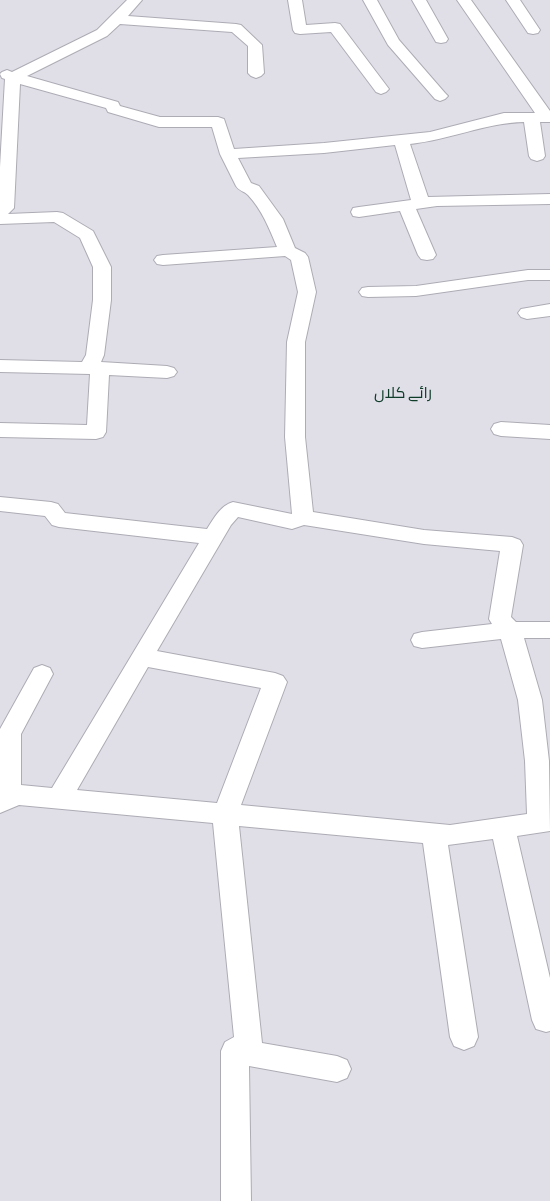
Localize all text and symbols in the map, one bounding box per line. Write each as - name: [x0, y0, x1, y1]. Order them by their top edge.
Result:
- district label: رائے کلاں: [374, 384, 432, 404]

